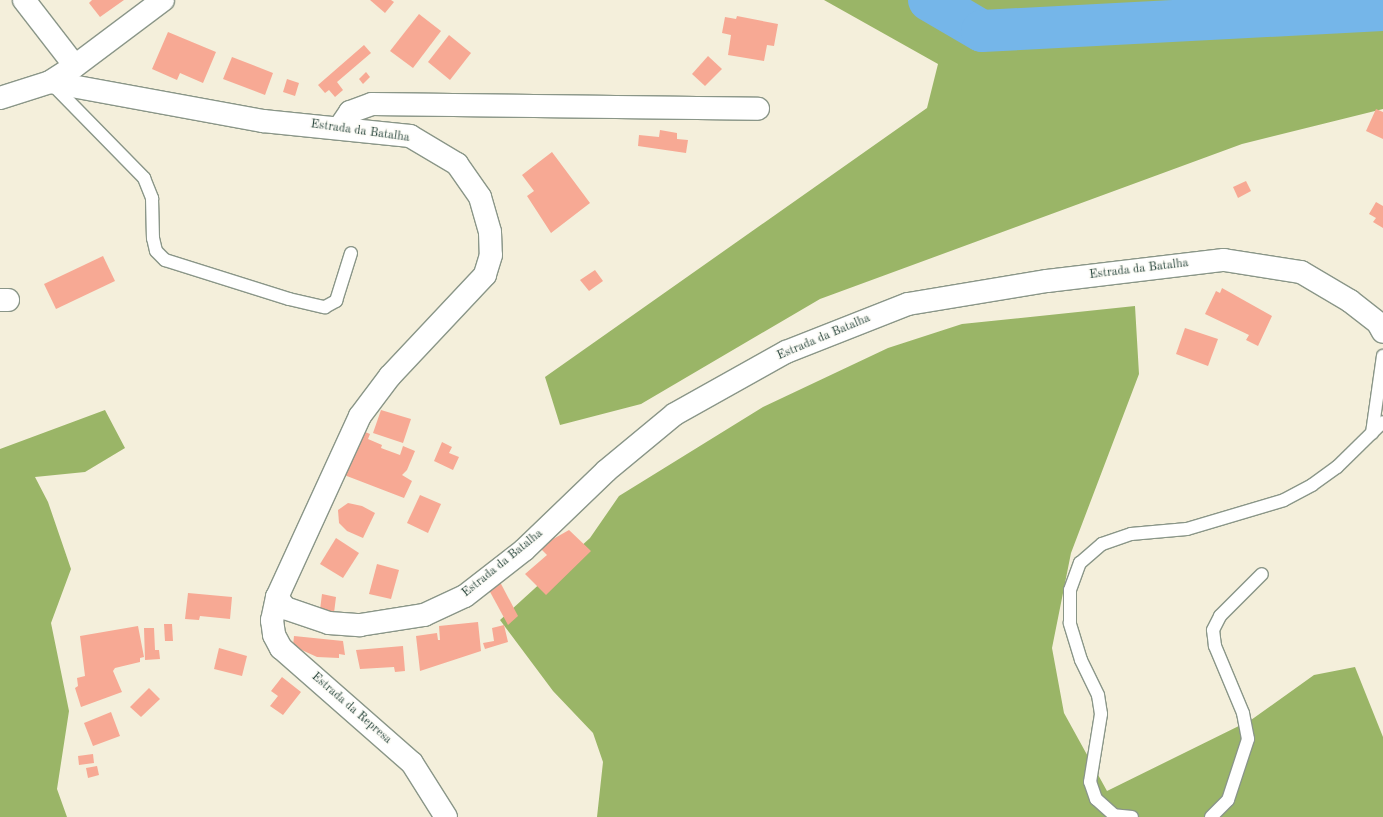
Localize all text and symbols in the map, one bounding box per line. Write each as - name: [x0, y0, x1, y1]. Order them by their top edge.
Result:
- street label: Estrada da Batalha: [310, 118, 410, 146]
- street label: Estrada da Batalha: [1089, 257, 1189, 283]
- street label: Estrada da Batalha: [775, 312, 873, 364]
- street label: Estrada da Batalha: [460, 527, 546, 601]
- street label: Estrada da Represa: [308, 670, 394, 748]

